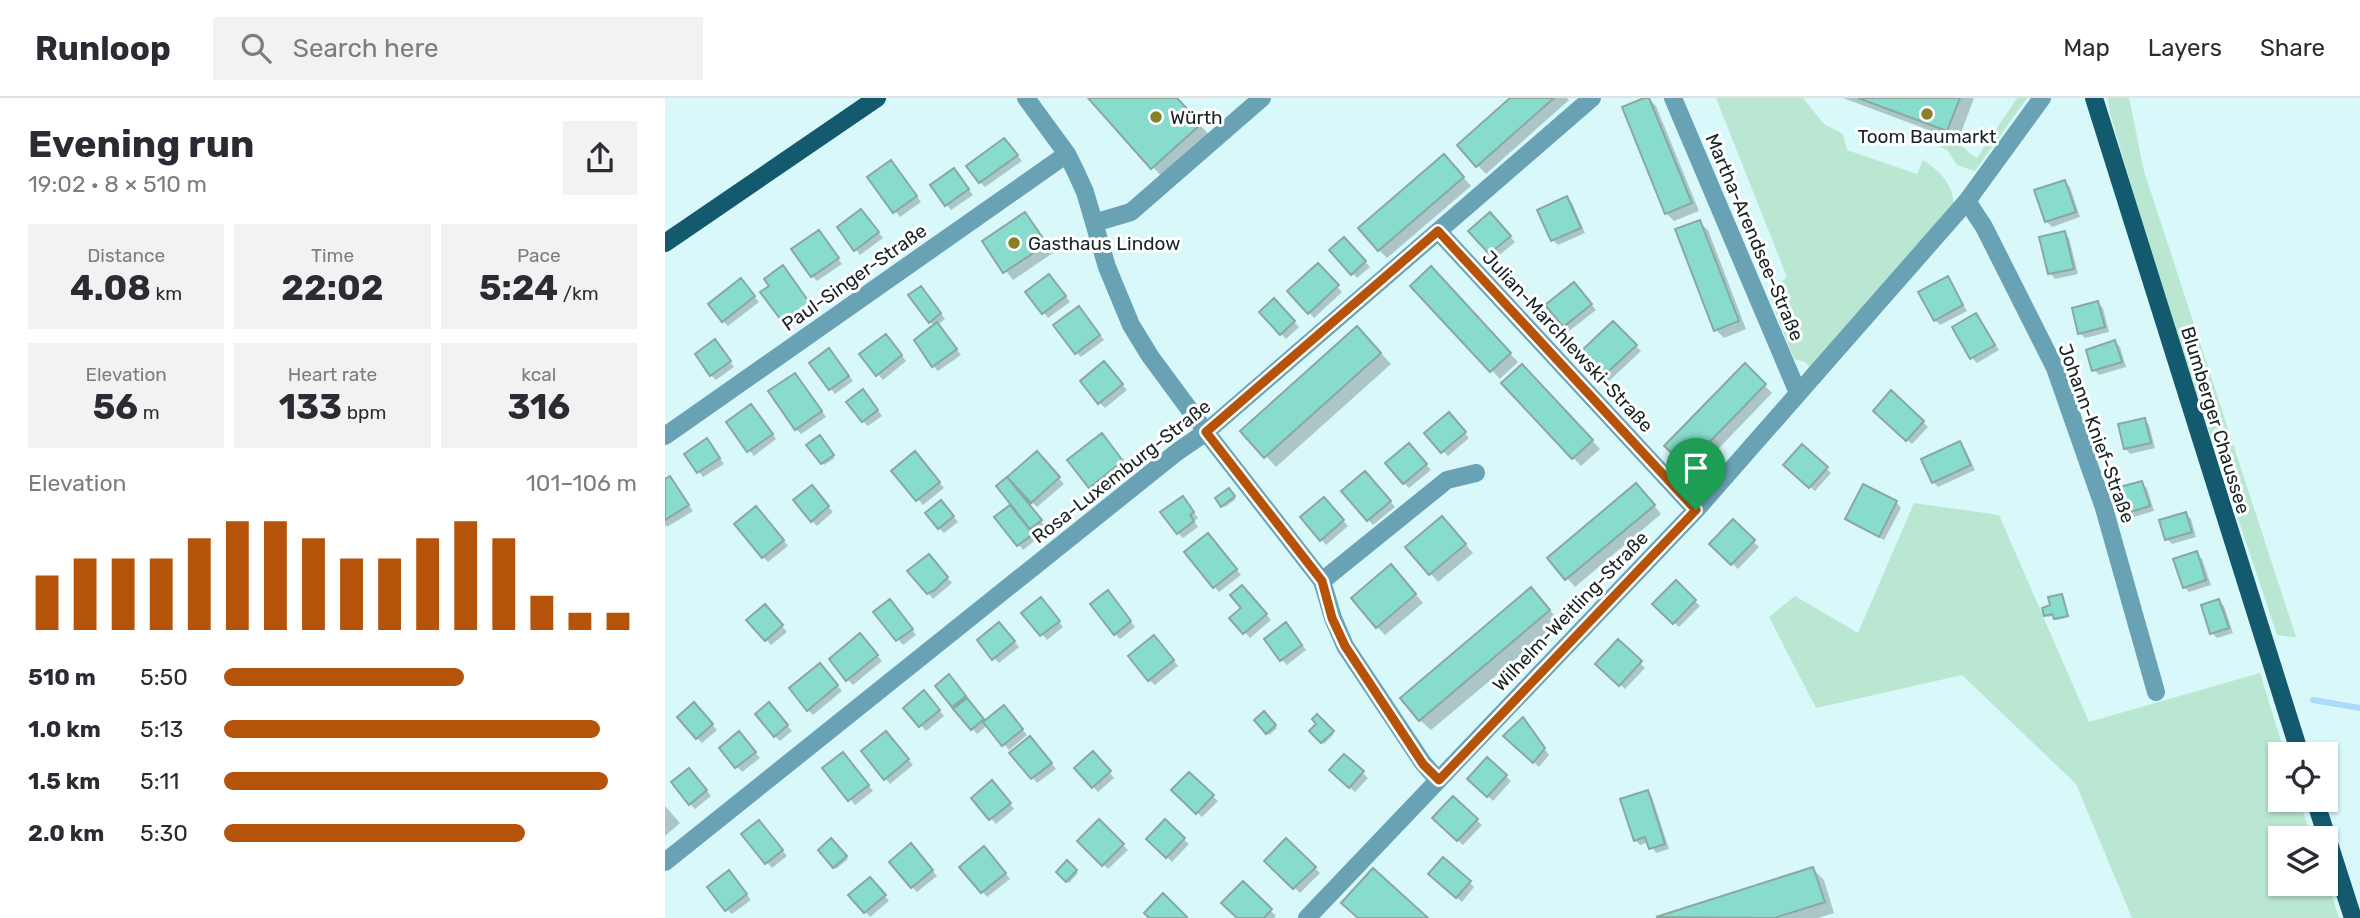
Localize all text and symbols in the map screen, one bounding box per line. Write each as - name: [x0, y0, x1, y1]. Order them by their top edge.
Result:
- search box: [213, 17, 703, 80]
- text: Runloop: [35, 29, 171, 68]
- icon: search: [237, 29, 275, 67]
- text: Search here: [293, 33, 439, 64]
- text: Map: [2063, 34, 2110, 62]
- text: Layers: [2148, 34, 2222, 62]
- text: Share: [2260, 34, 2325, 62]
- place label: Würth: [1170, 106, 1223, 129]
- marker: Toom Baumarkt: [1919, 106, 1935, 122]
- marker: Würth: [1148, 109, 1164, 125]
- text: Evening run: [28, 121, 254, 167]
- button: share: [563, 121, 637, 195]
- place label: Toom Baumarkt: [1858, 125, 1997, 148]
- street label: Martha-Arendsee-Straße: [1700, 130, 1809, 344]
- text: 19:02 · 8 × 510 m: [28, 170, 207, 198]
- street label: Paul-Singer-Straße: [778, 219, 931, 336]
- place label: Gasthaus Lindow: [1028, 232, 1180, 255]
- marker: Gasthaus Lindow: [1006, 235, 1022, 251]
- text: Distance: [87, 244, 165, 267]
- text: Time: [311, 244, 354, 267]
- text: Pace: [517, 244, 561, 267]
- street label: Julian-Marchlewski-Straße: [1477, 246, 1658, 437]
- text: 4.08: [70, 267, 151, 309]
- text: 22:02: [281, 267, 384, 309]
- text: 5:24: [479, 267, 558, 309]
- text: km: [151, 282, 182, 305]
- text: /km: [558, 282, 599, 305]
- street label: Blumberger Chaussee: [2176, 324, 2255, 517]
- street label: Johann-Knief-Straße: [2053, 340, 2140, 526]
- text: Elevation: [85, 363, 167, 386]
- text: Heart rate: [288, 363, 377, 386]
- text: kcal: [521, 363, 556, 386]
- text: 56: [93, 386, 138, 428]
- text: 133: [279, 386, 342, 428]
- text: 316: [507, 386, 570, 428]
- street label: Rosa-Luxemburg-Straße: [1027, 394, 1215, 548]
- text: m: [138, 401, 160, 424]
- text: bpm: [342, 401, 386, 424]
- pin: [1666, 438, 1726, 510]
- icon: arrive: [1677, 449, 1715, 487]
- text: Elevation: [28, 469, 127, 497]
- text: 101–106 m: [526, 469, 637, 497]
- street label: Wilhelm-Weitling-Straße: [1488, 526, 1653, 696]
- text: 510 m: [28, 663, 96, 691]
- text: 5:50: [140, 663, 188, 691]
- text: 1.0 km: [28, 715, 101, 743]
- text: 5:13: [140, 715, 183, 743]
- map controls: [2268, 742, 2338, 896]
- button: locate: [2268, 742, 2338, 812]
- text: 1.5 km: [28, 767, 100, 795]
- text: 5:11: [140, 767, 179, 795]
- text: 2.0 km: [28, 819, 104, 847]
- text: 5:30: [140, 819, 188, 847]
- button: layers: [2268, 826, 2338, 896]

